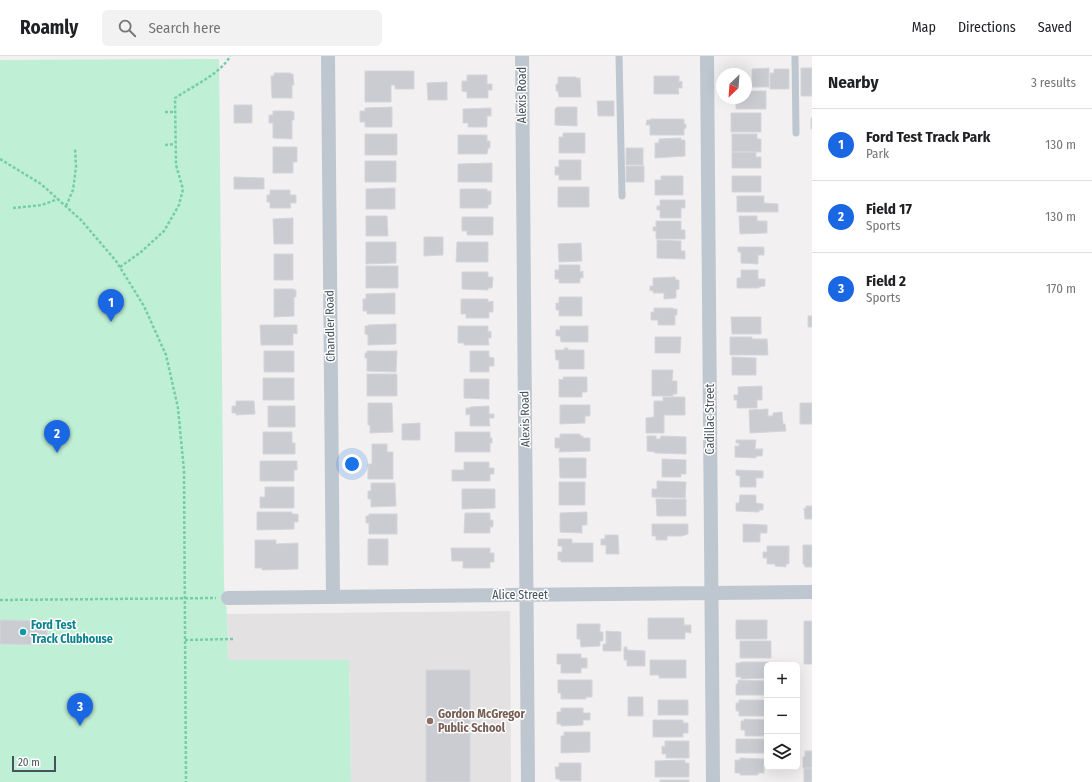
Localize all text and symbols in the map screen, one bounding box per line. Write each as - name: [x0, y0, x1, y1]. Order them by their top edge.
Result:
- search box: [102, 10, 382, 46]
- text: Roamly: [20, 16, 78, 39]
- icon: search: [116, 17, 138, 39]
- text: Search here: [148, 19, 221, 37]
- text: Map: [912, 19, 936, 36]
- text: Directions: [958, 19, 1016, 36]
- text: Saved: [1038, 19, 1072, 36]
- street label: Alexis Road: [515, 67, 529, 123]
- north arrow: [716, 68, 752, 104]
- text: Nearby: [828, 72, 879, 93]
- text: 3 results: [1031, 75, 1076, 90]
- text: Ford Test Track Park: [866, 128, 990, 146]
- text: 1: [838, 137, 844, 152]
- text: 130 m: [1045, 137, 1076, 152]
- text: Park: [866, 146, 889, 161]
- text: Field 17: [866, 200, 912, 218]
- text: 2: [838, 209, 844, 224]
- text: 130 m: [1045, 209, 1076, 224]
- text: Sports: [866, 218, 901, 233]
- text: Field 2: [866, 272, 906, 290]
- text: 3: [838, 281, 844, 296]
- text: 170 m: [1046, 281, 1076, 296]
- pin: 1: [98, 289, 124, 322]
- street label: Chandler Road: [322, 290, 338, 362]
- text: Sports: [866, 290, 901, 305]
- street label: Cadillac Street: [703, 383, 717, 454]
- street label: Alexis Road: [518, 391, 532, 447]
- pin: 2: [44, 420, 70, 453]
- your location: [342, 454, 362, 474]
- street label: Alice Street: [492, 588, 548, 602]
- place label: Ford Test Track Clubhouse: [31, 618, 113, 646]
- marker: Ford Test Track Clubhouse: [18, 627, 28, 637]
- map controls: [764, 662, 800, 770]
- button: +: [764, 662, 800, 698]
- pin: 3: [67, 693, 93, 726]
- button: −: [764, 698, 800, 734]
- place label: Gordon McGregor Public School: [438, 707, 525, 735]
- marker: Gordon McGregor Public School: [425, 716, 435, 726]
- button: layers: [764, 734, 800, 770]
- scale bar: [12, 754, 56, 773]
- text: 20 m: [18, 756, 40, 769]

